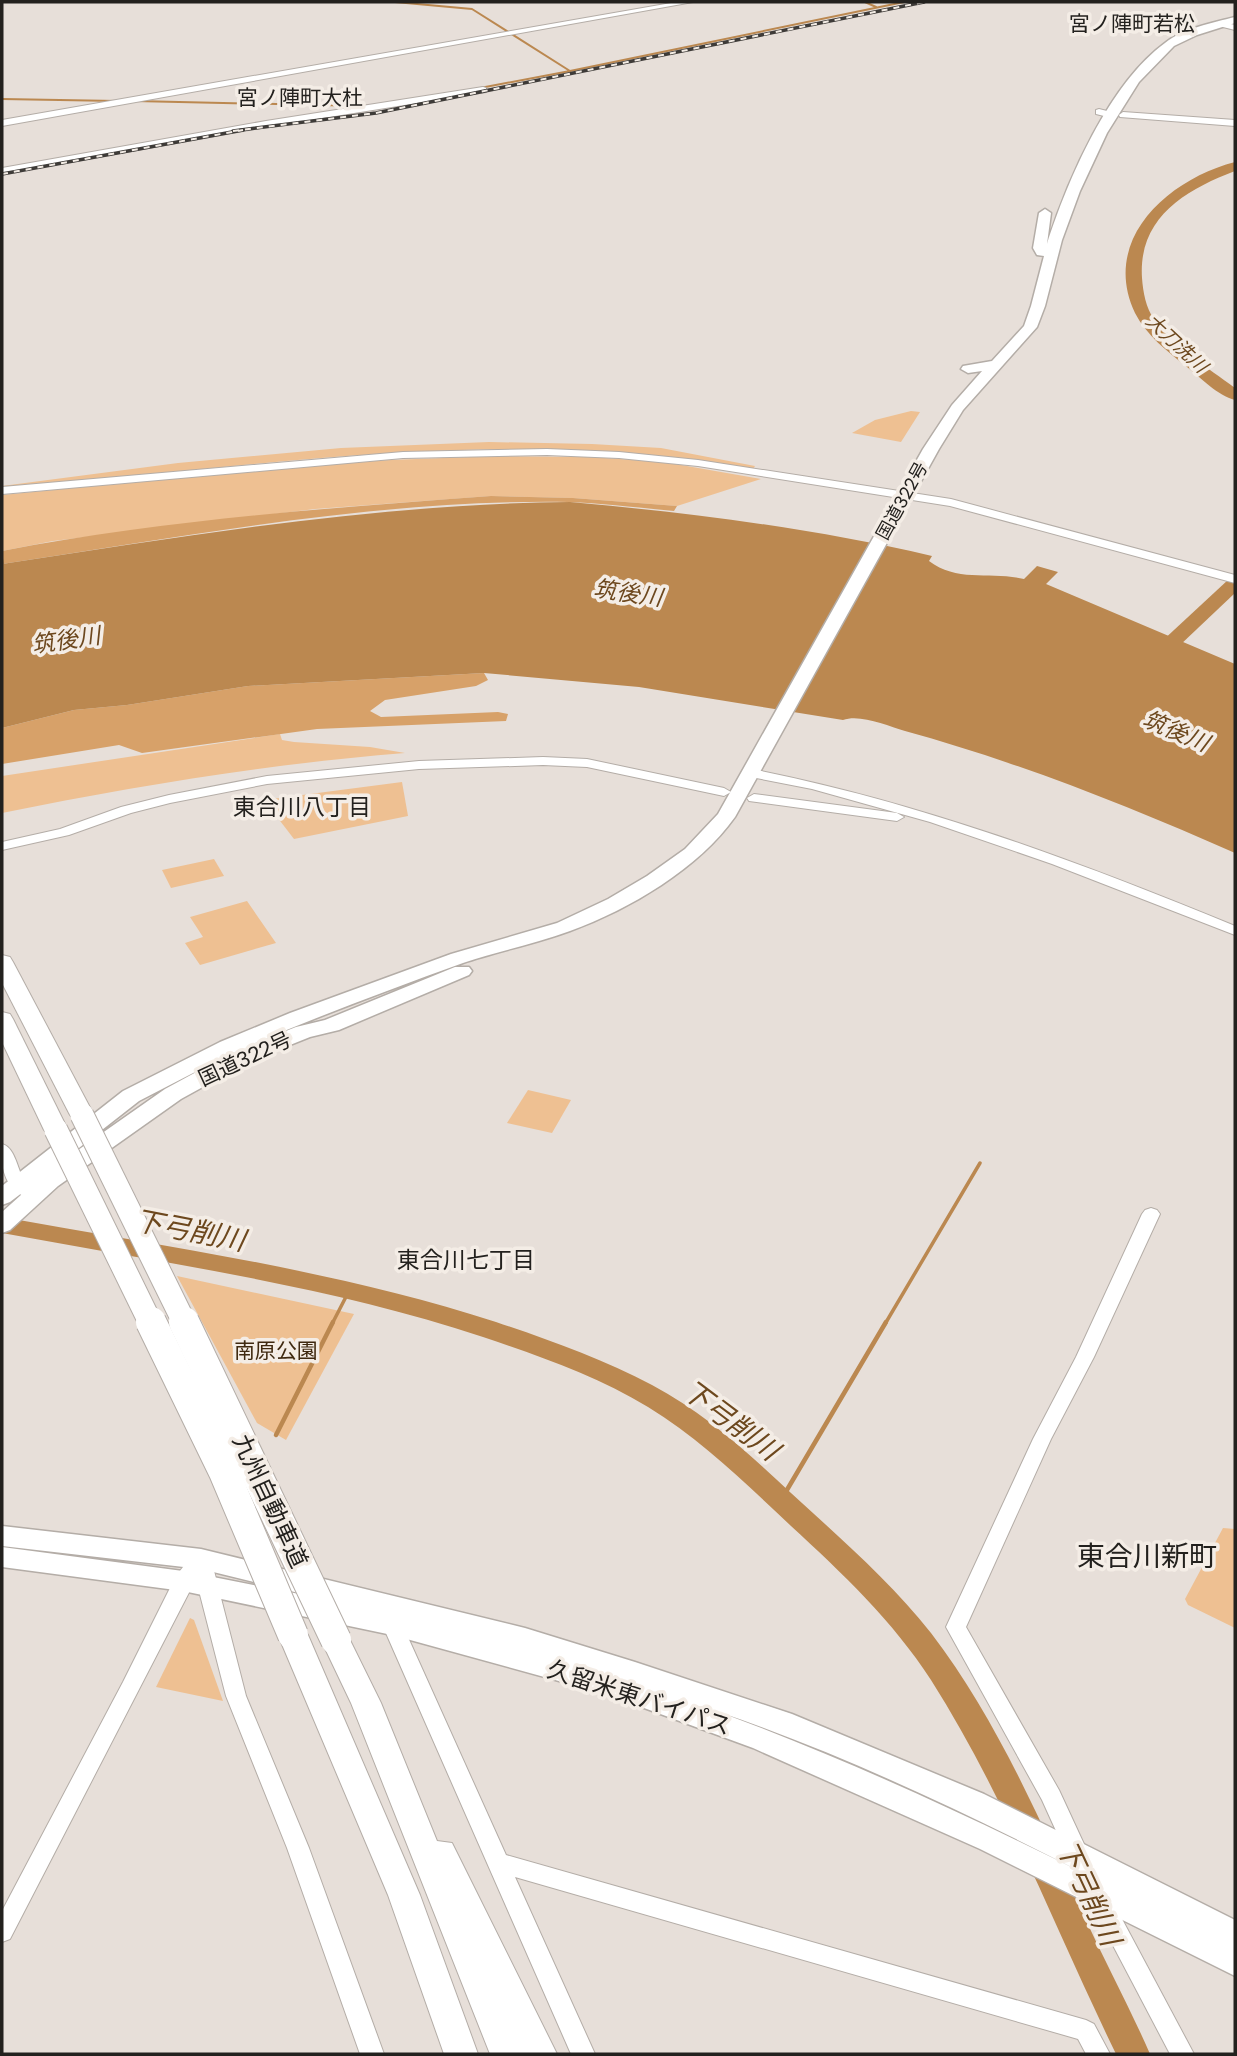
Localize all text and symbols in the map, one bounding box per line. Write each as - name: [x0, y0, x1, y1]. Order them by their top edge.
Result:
- district label: 宮ノ陣町若松: [1069, 9, 1195, 38]
- district label: 宮ノ陣町大杜: [237, 83, 363, 112]
- water label: 大刀洗川: [1140, 308, 1215, 381]
- street label: 国道322号: [870, 457, 933, 544]
- water label: 筑後川: [592, 572, 667, 614]
- water label: 筑後川: [30, 619, 105, 661]
- water label: 筑後川: [1138, 703, 1217, 760]
- district label: 東合川八丁目: [233, 791, 371, 823]
- street label: 国道322号: [194, 1024, 296, 1093]
- water label: 下弓削川: [131, 1201, 252, 1261]
- district label: 東合川七丁目: [397, 1244, 535, 1276]
- park label: 南原公園: [234, 1336, 318, 1365]
- water label: 下弓削川: [674, 1371, 790, 1471]
- street label: 九州自動車道: [225, 1429, 316, 1573]
- district label: 東合川新町: [1077, 1537, 1217, 1576]
- street label: 久留米東バイパス: [543, 1652, 735, 1743]
- water label: 下弓削川: [1047, 1834, 1131, 1955]

